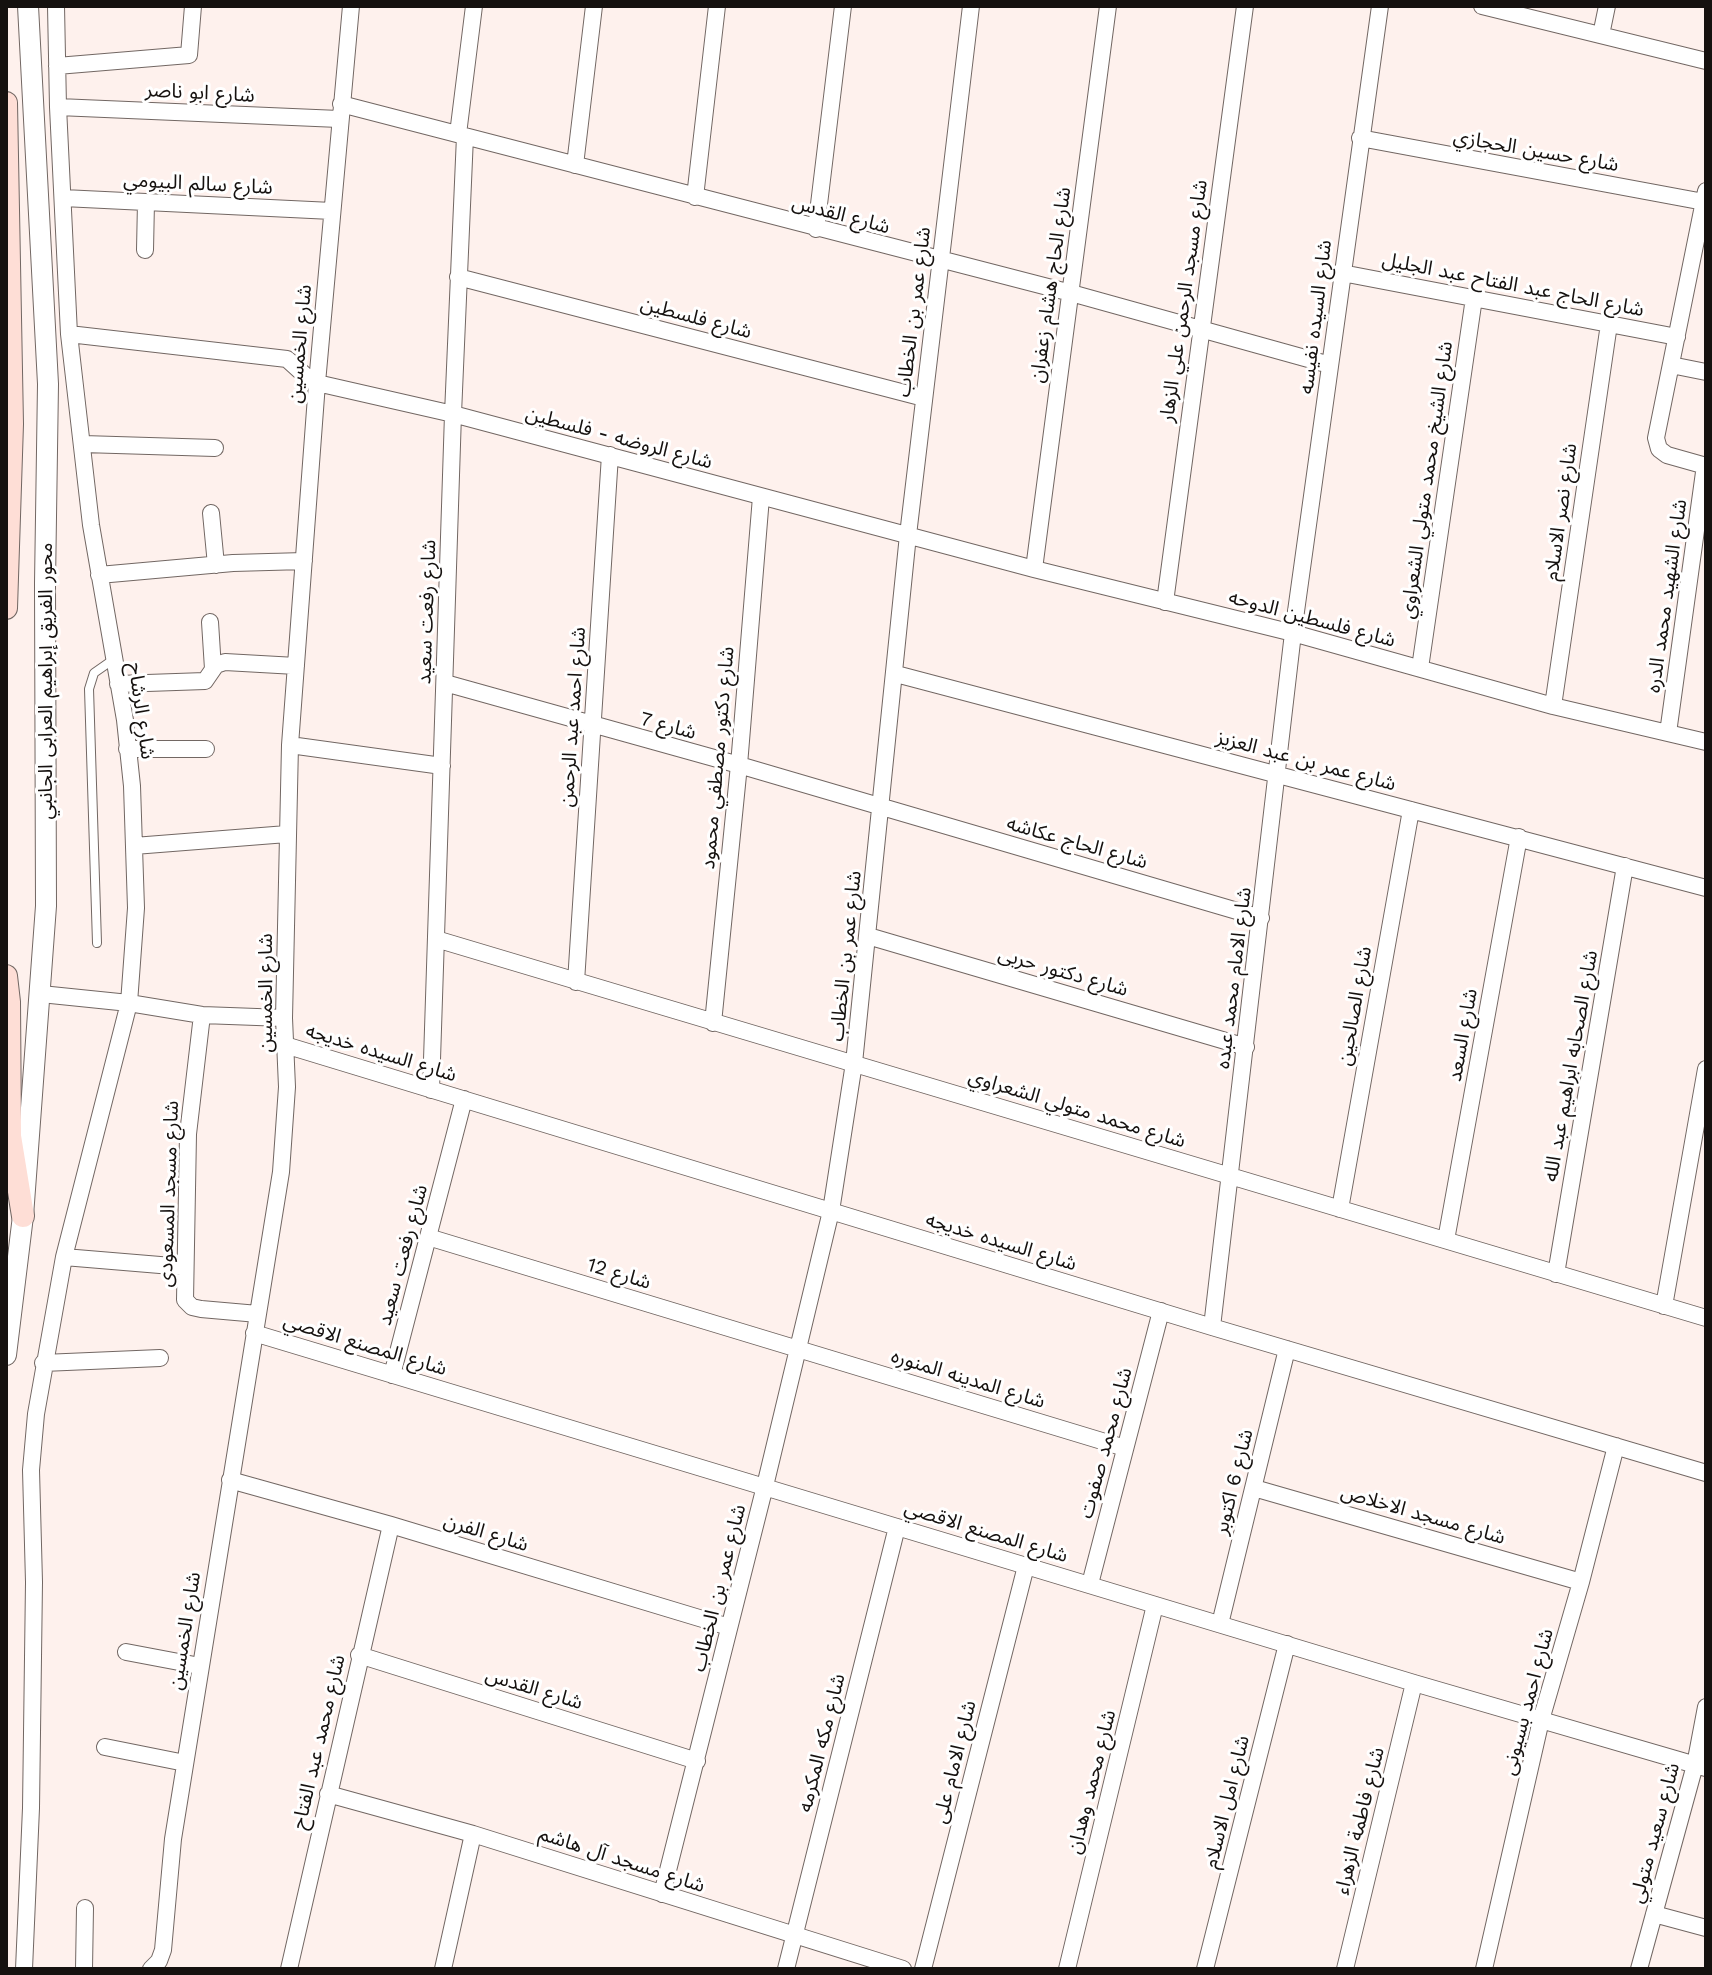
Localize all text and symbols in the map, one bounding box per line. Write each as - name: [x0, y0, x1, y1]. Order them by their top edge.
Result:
- street label: شارع ابو ناصر: [145, 78, 255, 108]
- street label: شارع حسين الحجازي: [1452, 125, 1620, 177]
- street label: شارع سالم البيومي: [123, 168, 273, 200]
- street label: شارع مسجد الرحمن علي الزهار: [1155, 178, 1213, 424]
- street label: شارع الحاج هشام زعفران: [1025, 186, 1077, 384]
- street label: شارع القدس: [789, 190, 893, 240]
- street label: شارع عمر بن الخطاب: [892, 225, 936, 399]
- street label: شارع السيده نفيسه: [1295, 238, 1337, 396]
- street label: شارع الحاج عبد الفتاح عبد الجليل: [1380, 248, 1646, 322]
- street label: شارع الخمسين: [283, 284, 317, 404]
- street label: شارع فلسطين: [638, 292, 754, 344]
- street label: شارع الشيخ محمد متولي الشعراوي: [1396, 340, 1458, 620]
- street label: شارع الروضه - فلسطين: [523, 402, 715, 474]
- street label: شارع نصر الاسلام: [1539, 442, 1583, 582]
- street label: شارع الشهيد محمد الدره: [1642, 498, 1692, 694]
- street label: شارع رفعت سعيد: [412, 539, 442, 685]
- street label: محور الفريق إبراهيم العرابى الجانبي: [34, 542, 58, 820]
- street label: شارع فلسطين الدوحه: [1226, 585, 1398, 653]
- street label: شارع احمد عبد الرحمن: [555, 626, 591, 808]
- street label: شارع دكتور مصطفي محمود: [696, 646, 740, 870]
- street label: شارع الرشاح: [122, 661, 160, 761]
- street label: شارع 7: [637, 707, 699, 745]
- street label: شارع عمر بن عبد العزيز: [1214, 725, 1398, 797]
- street label: شارع الحاج عكاشه: [1004, 811, 1150, 875]
- street label: شارع عمر بن الخطاب: [825, 869, 867, 1043]
- street label: شارع الامام محمد عبده: [1211, 886, 1257, 1070]
- street label: شارع الخمسين: [254, 933, 278, 1053]
- street label: شارع دكتور حربى: [995, 942, 1131, 1002]
- street label: شارع الصالحين: [1333, 945, 1377, 1067]
- street label: شارع الصحابه ابراهيم عبد الله: [1539, 948, 1603, 1184]
- street label: شارع السعد: [1443, 987, 1483, 1083]
- street label: شارع السيده خديجه: [303, 1019, 459, 1087]
- street label: شارع محمد متولي الشعراوي: [965, 1065, 1189, 1153]
- street label: شارع مسجد المسعودى: [154, 1100, 184, 1288]
- street label: شارع رفعت سعيد: [373, 1182, 433, 1328]
- street label: شارع السيده خديجه: [923, 1208, 1079, 1276]
- street label: شارع 12: [584, 1253, 654, 1295]
- street label: شارع المصنع الاقصي: [280, 1309, 450, 1381]
- street label: شارع المدينه المنوره: [888, 1344, 1048, 1414]
- street label: شارع محمد صفوت: [1074, 1365, 1138, 1521]
- street label: شارع 6 اكتوبر: [1209, 1427, 1259, 1537]
- street label: شارع مسجد الاخلاص: [1338, 1480, 1508, 1550]
- street label: شارع المصنع الاقصي: [901, 1496, 1071, 1568]
- street label: شارع عمر بن الخطاب: [687, 1502, 751, 1674]
- street label: شارع الفرن: [441, 1509, 531, 1557]
- street label: شارع الخمسين: [164, 1570, 206, 1692]
- street label: شارع احمد بسيونى: [1497, 1626, 1559, 1778]
- street label: شارع محمد عبد الفتاح: [287, 1652, 351, 1832]
- street label: شارع القدس: [482, 1663, 586, 1715]
- street label: شارع مكه المكرمه: [793, 1671, 851, 1815]
- street label: شارع الامام على: [928, 1698, 982, 1826]
- street label: شارع محمد وهدان: [1063, 1707, 1121, 1857]
- street label: شارع امل الاسلام: [1199, 1733, 1255, 1871]
- street label: شارع فاطمة الزهراء: [1330, 1745, 1390, 1897]
- street label: شارع سعيد متولي: [1625, 1760, 1685, 1906]
- street label: شارع مسجد آل هاشم: [536, 1822, 708, 1898]

